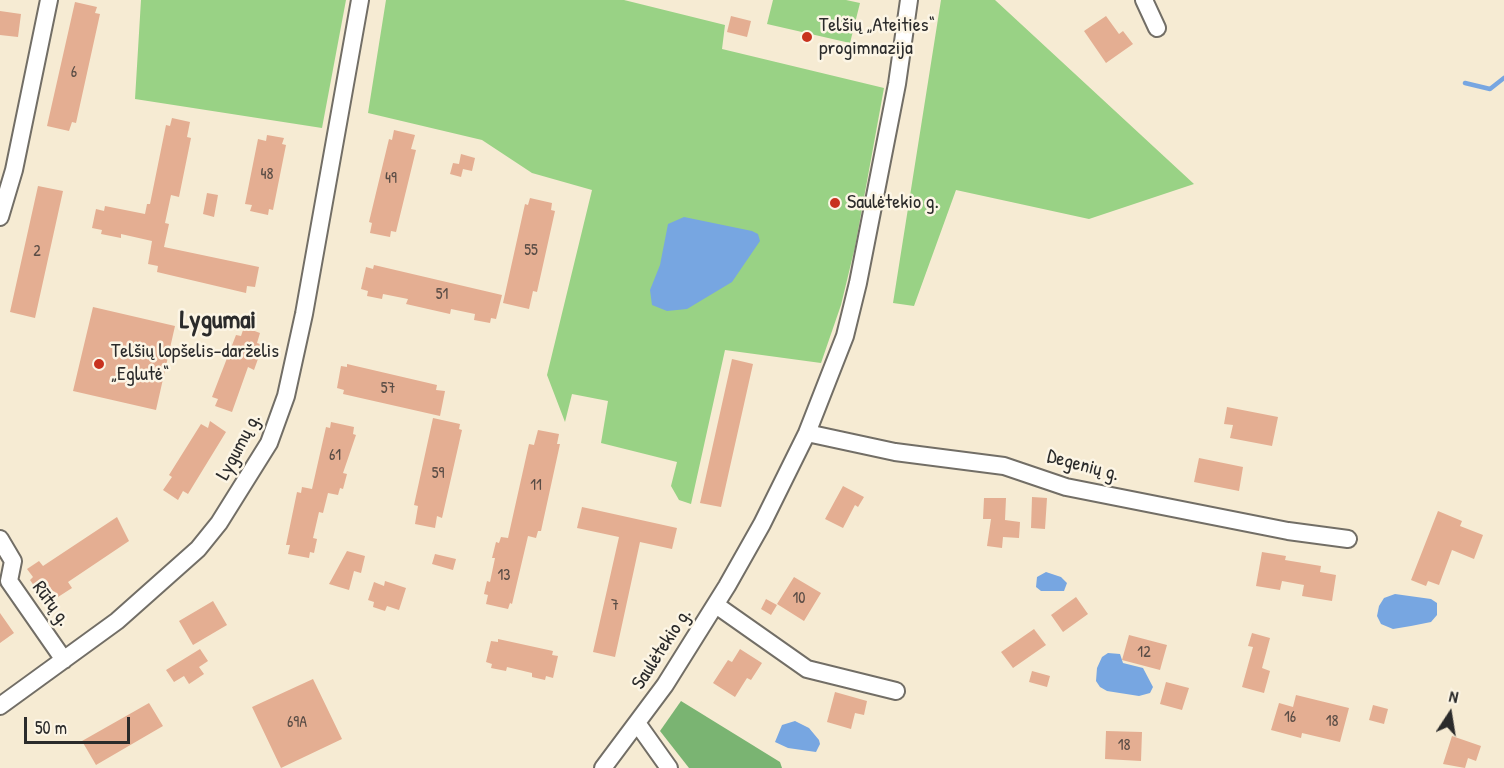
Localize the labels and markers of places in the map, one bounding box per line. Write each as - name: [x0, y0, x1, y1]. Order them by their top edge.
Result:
- place label: Telšių „Ateities“ progimnazija: [819, 14, 935, 61]
- marker: Telšių „Ateities“ progimnazija: [800, 30, 814, 44]
- place label: Saulėtekio g.: [847, 191, 939, 215]
- marker: Saulėtekio g.: [828, 196, 842, 210]
- place label: Telšių lopšelis-darželis „Eglutė“: [111, 340, 279, 387]
- marker: Telšių lopšelis-darželis „Eglutė“: [92, 357, 106, 371]

